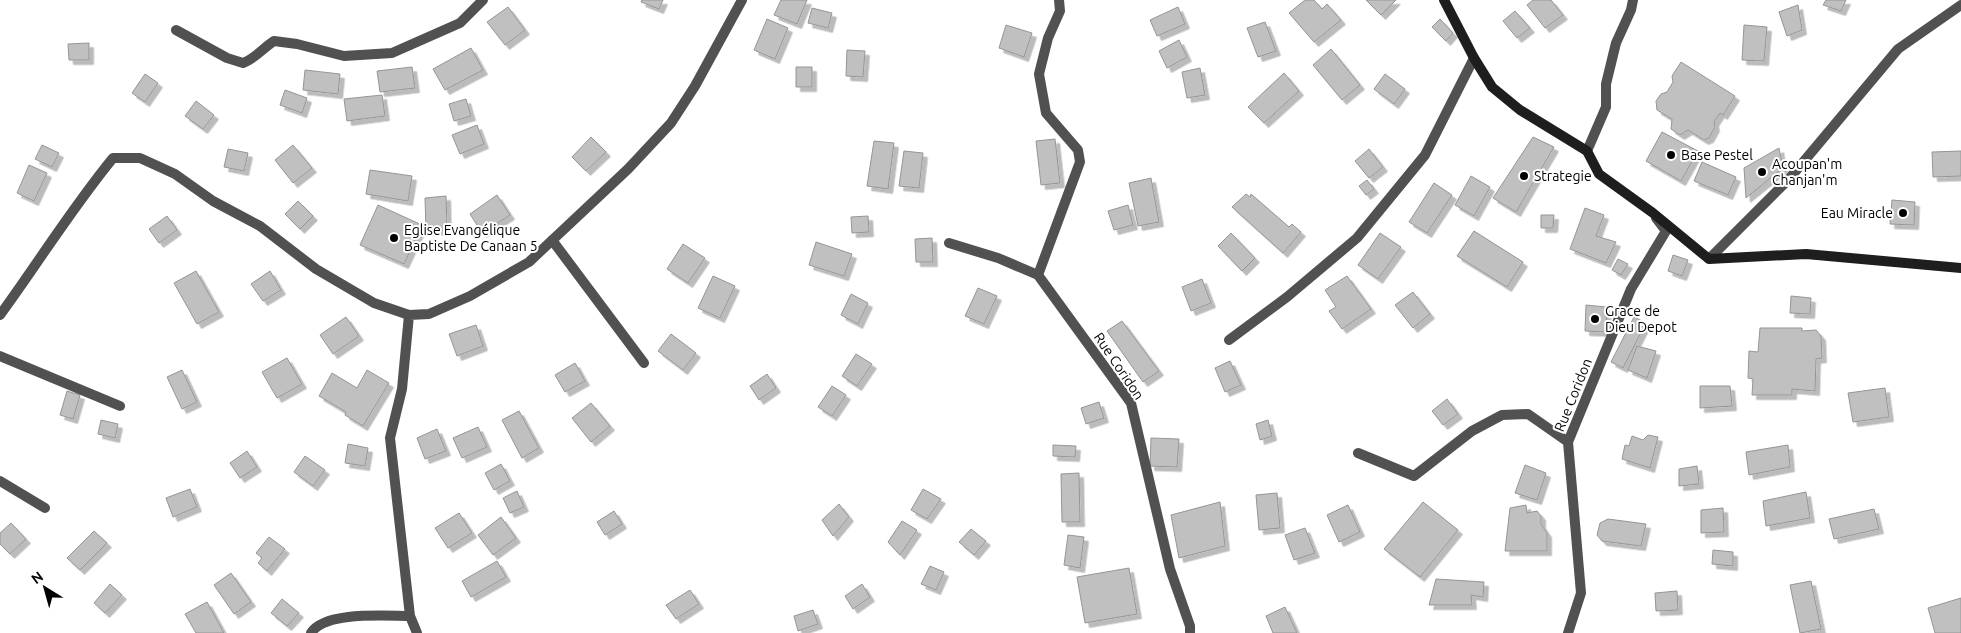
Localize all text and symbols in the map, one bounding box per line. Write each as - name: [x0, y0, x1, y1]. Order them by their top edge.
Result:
- place label: Base Pestel: [1681, 147, 1753, 163]
- marker: Base Pestel: [1665, 149, 1677, 161]
- place label: Acoupan'm Chanjan'm: [1772, 156, 1842, 188]
- marker: Acoupan'm Chanjan'm: [1756, 166, 1768, 178]
- place label: Strategie: [1534, 168, 1592, 184]
- marker: Strategie: [1518, 170, 1530, 182]
- place label: Eau Miracle: [1821, 205, 1893, 221]
- marker: Eau Miracle: [1897, 207, 1909, 219]
- place label: Eglise Evangélique Baptiste De Canaan 5: [404, 222, 538, 254]
- marker: Eglise Evangélique Baptiste De Canaan 5: [388, 232, 400, 244]
- place label: Grace de Dieu Depot: [1605, 303, 1677, 335]
- marker: Grace de Dieu Depot: [1589, 313, 1601, 325]
- street label: Rue Coridon: [1091, 329, 1147, 403]
- street label: Rue Coridon: [1551, 356, 1595, 434]
- north arrow: [20, 563, 70, 613]
- text: N: [28, 568, 46, 587]

